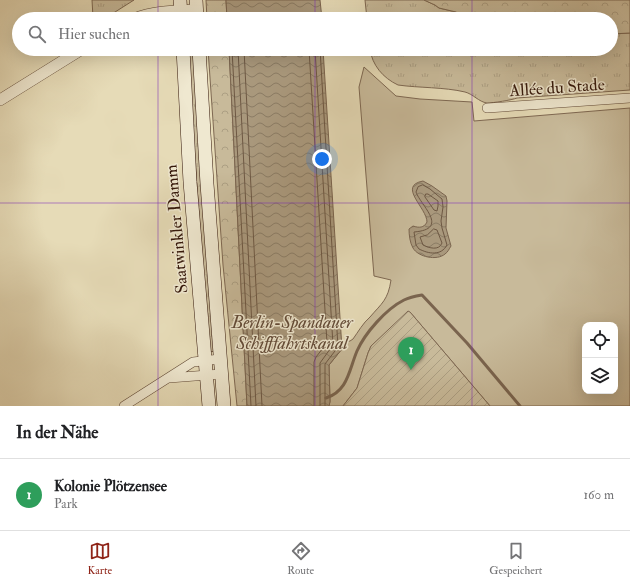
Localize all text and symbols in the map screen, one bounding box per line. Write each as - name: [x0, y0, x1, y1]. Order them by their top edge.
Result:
- search box: [12, 12, 618, 56]
- icon: search: [26, 23, 48, 45]
- text: Hier suchen: [58, 25, 130, 44]
- street label: Allée du Stade: [508, 74, 605, 101]
- your location: [312, 149, 332, 169]
- street label: Saatwinkler Damm: [160, 164, 193, 294]
- water label: Berlin-Spandauer Schifffahrtskanal: [230, 311, 354, 355]
- map controls: [582, 322, 618, 394]
- button: locate: [582, 322, 618, 358]
- pin: 1: [398, 337, 424, 370]
- button: layers: [582, 358, 618, 394]
- text: In der Nähe: [16, 422, 98, 443]
- text: Kolonie Plötzensee: [54, 477, 167, 496]
- text: 1: [27, 487, 31, 503]
- text: 160 m: [583, 487, 614, 503]
- text: Park: [54, 496, 78, 512]
- tab: Karte: [88, 540, 112, 577]
- tab: Route: [287, 540, 314, 577]
- tab: Gespeichert: [489, 540, 542, 577]

